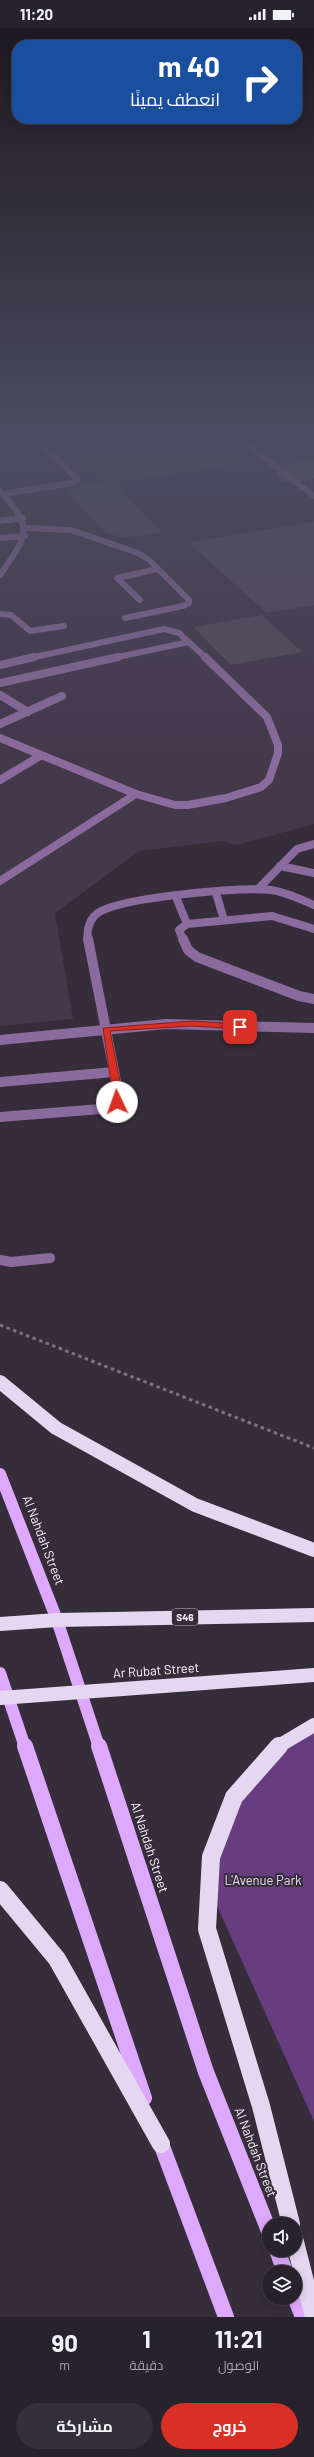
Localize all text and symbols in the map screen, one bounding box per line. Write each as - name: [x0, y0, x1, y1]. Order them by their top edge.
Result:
- text: 11:20: [20, 5, 53, 23]
- text: 40 m: [158, 49, 220, 83]
- icon: right: [234, 56, 286, 108]
- text: انعطف يمينًا: [130, 88, 220, 110]
- pin: [223, 1010, 257, 1044]
- icon: arrive: [229, 1016, 251, 1038]
- position arrow: [96, 1081, 138, 1123]
- street label: Al Nahdah Street: [20, 1493, 68, 1587]
- road number: S46: [172, 1609, 198, 1625]
- street label: Ar Rubat Street: [112, 1659, 200, 1681]
- street label: Al Nahdah Street: [128, 1800, 172, 1894]
- park label: L'Avenue Park: [224, 1872, 302, 1888]
- street label: Al Nahdah Street: [232, 2105, 280, 2199]
- map controls: [262, 2217, 302, 2305]
- button: sound: [262, 2217, 302, 2257]
- button: layers: [262, 2265, 302, 2305]
- text: 1: [142, 2324, 151, 2353]
- text: 11:21: [215, 2324, 263, 2353]
- text: 90: [52, 2328, 78, 2357]
- text: m: [59, 2357, 70, 2373]
- text: دقيقة: [129, 2357, 163, 2373]
- text: الوصول: [218, 2357, 259, 2373]
- button: مشاركة: [16, 2403, 153, 2449]
- button: خروج: [161, 2403, 298, 2449]

